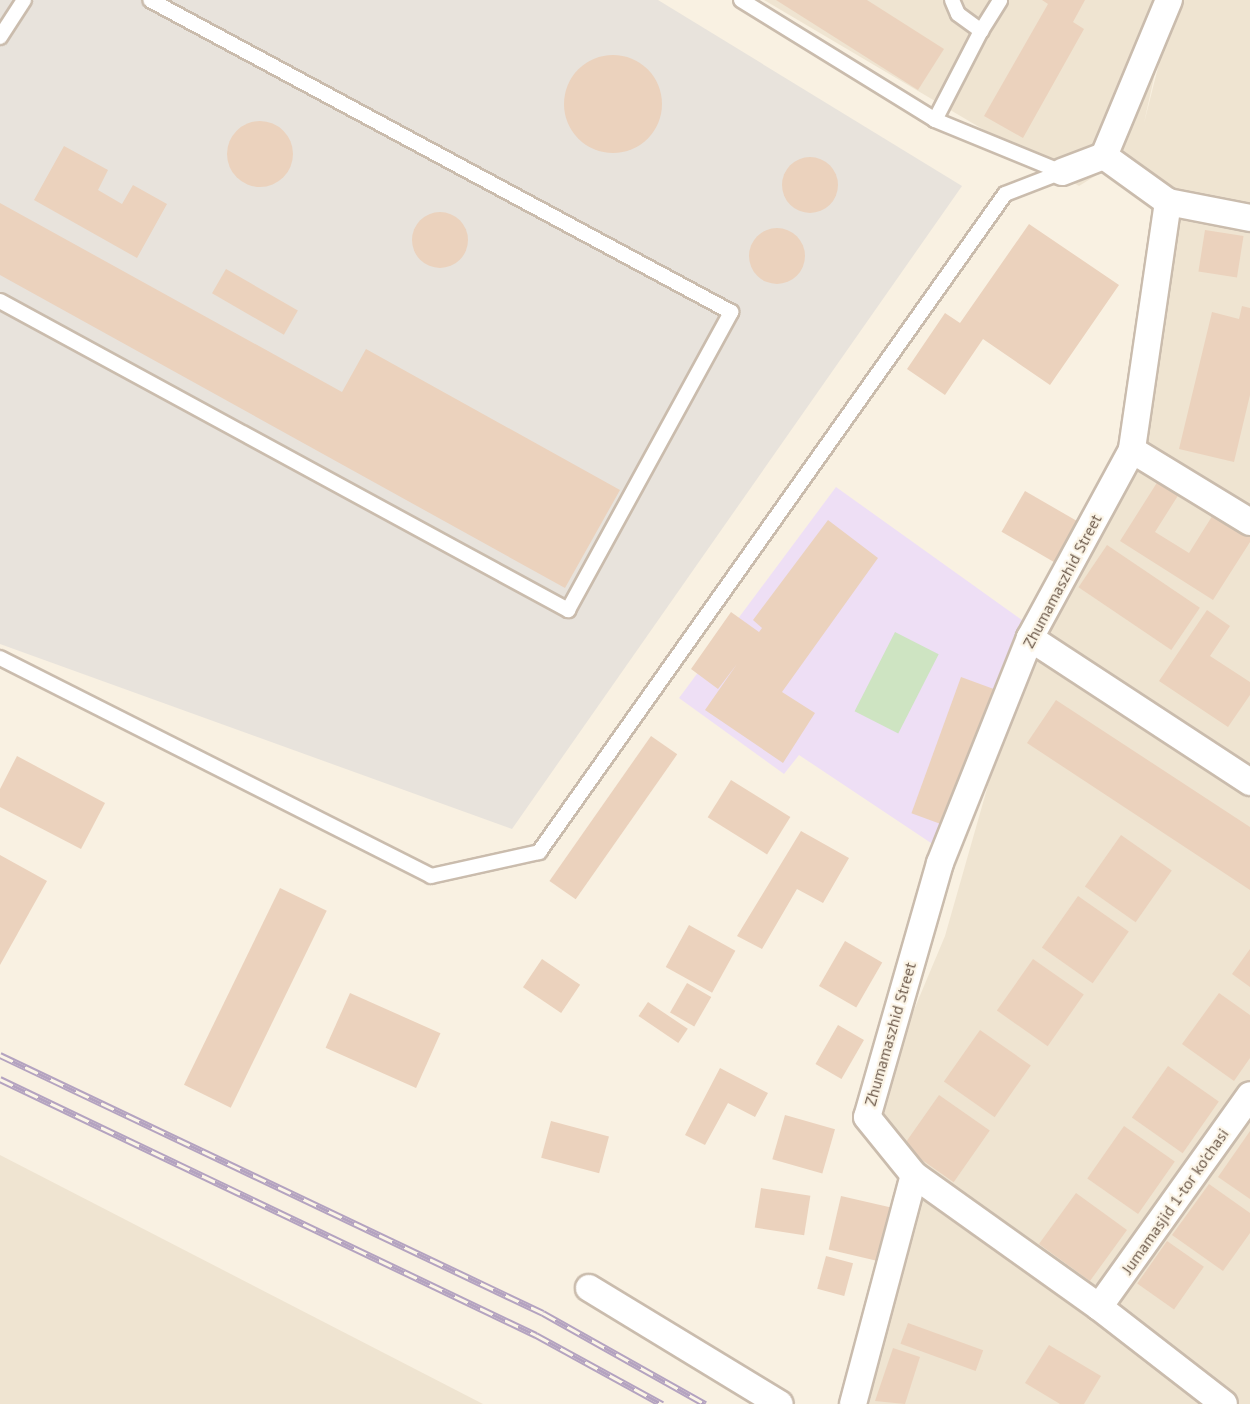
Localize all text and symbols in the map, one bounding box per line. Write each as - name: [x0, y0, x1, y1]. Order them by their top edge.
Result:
- street label: Zhumamaszhid Street: [1019, 511, 1105, 651]
- street label: Zhumamaszhid Street: [860, 960, 920, 1108]
- street label: Jumamasjid 1-tor ko'chasi: [1117, 1125, 1233, 1277]

